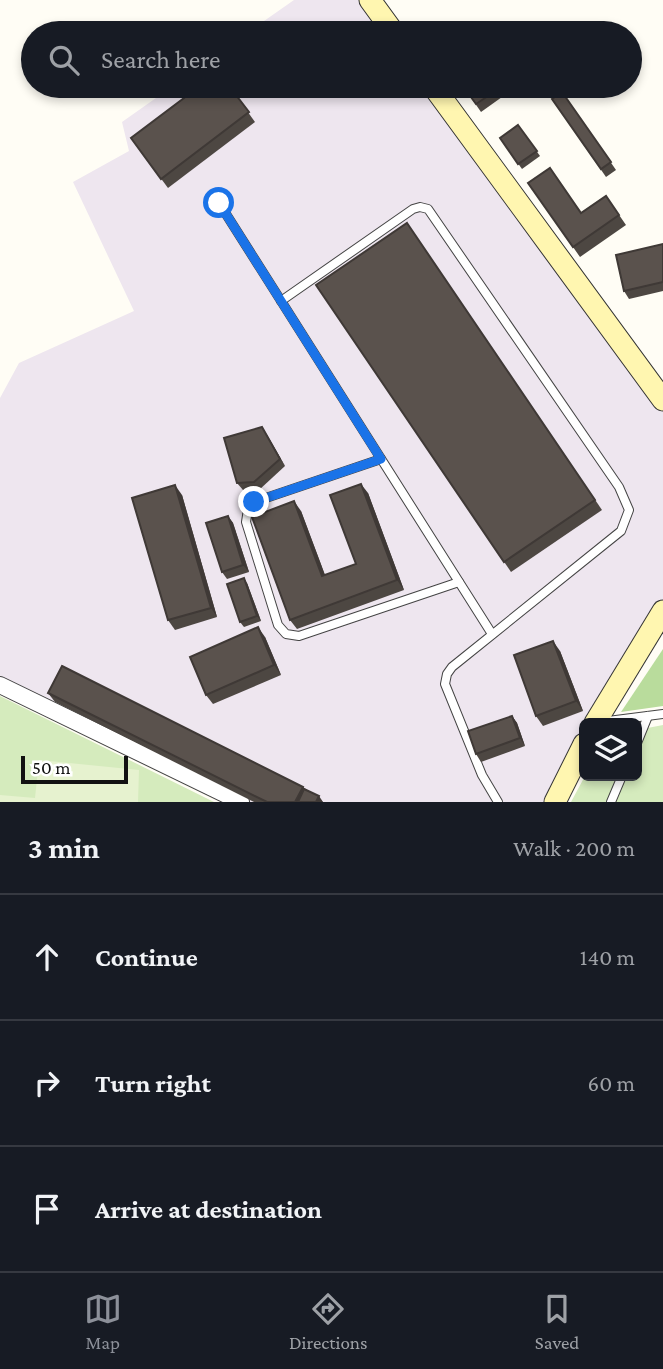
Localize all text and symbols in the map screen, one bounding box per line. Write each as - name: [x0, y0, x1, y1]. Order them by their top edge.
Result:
- search box: [21, 21, 642, 98]
- icon: search: [45, 41, 83, 79]
- text: Search here: [101, 45, 220, 74]
- route start: [203, 187, 234, 218]
- route end: [238, 486, 269, 517]
- map controls: [579, 718, 642, 781]
- button: layers: [579, 718, 642, 781]
- scale bar: [21, 753, 128, 785]
- text: 50 m: [32, 757, 71, 778]
- text: 3 min: [28, 831, 100, 864]
- text: Walk · 200 m: [513, 835, 635, 861]
- icon: ahead: [28, 938, 66, 976]
- text: Continue: [95, 943, 198, 972]
- text: 140 m: [580, 944, 635, 970]
- icon: right: [28, 1064, 66, 1102]
- text: Turn right: [95, 1069, 211, 1098]
- text: 60 m: [588, 1070, 635, 1096]
- icon: arrive: [28, 1190, 66, 1228]
- text: Arrive at destination: [95, 1195, 322, 1224]
- tab: Map: [84, 1290, 122, 1353]
- tab: Directions: [289, 1290, 368, 1353]
- tab: Saved: [535, 1290, 579, 1353]

